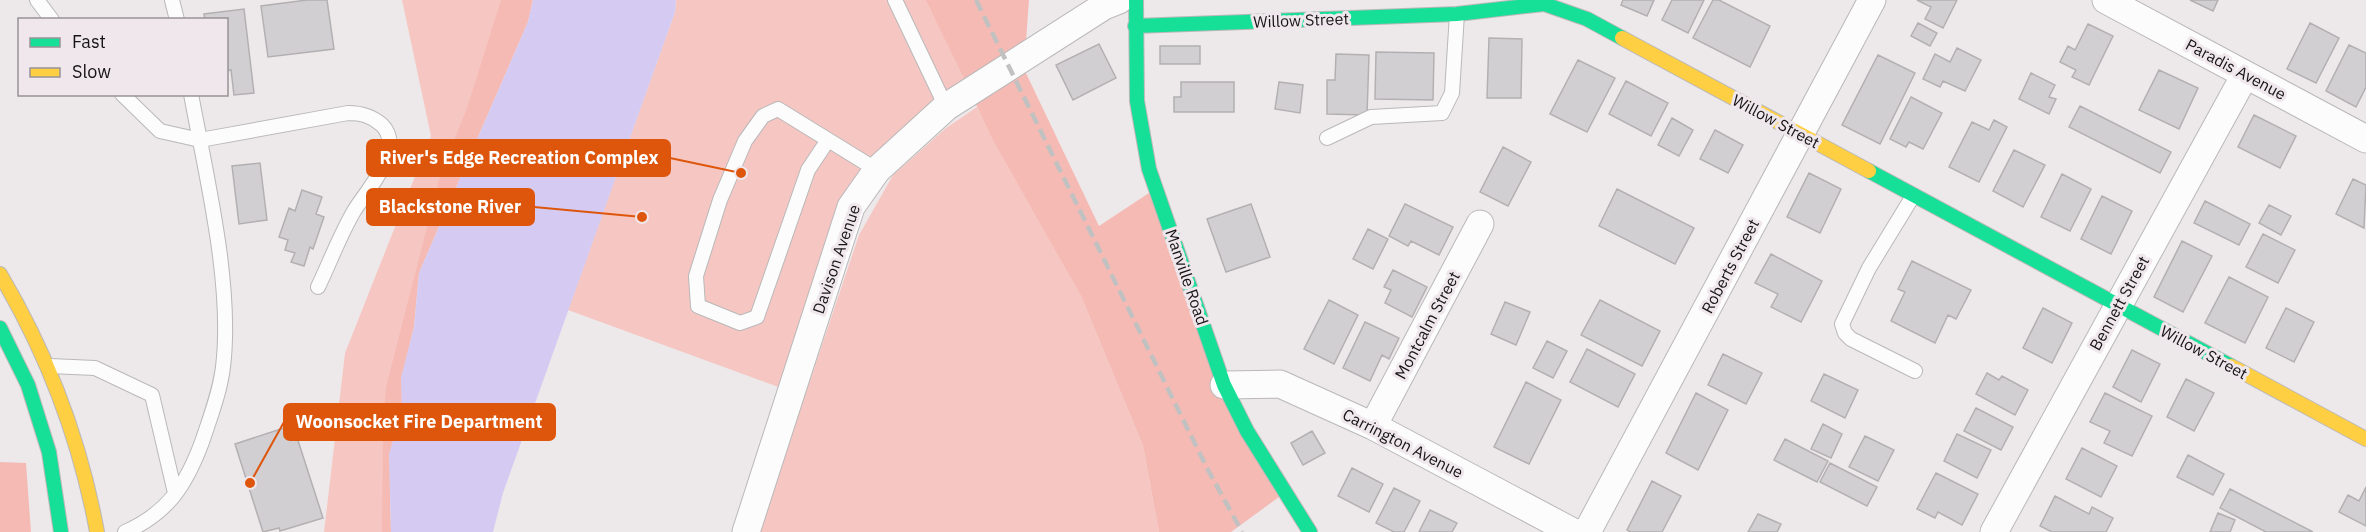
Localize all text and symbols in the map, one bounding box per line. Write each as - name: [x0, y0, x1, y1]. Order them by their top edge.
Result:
- street label: Willow Street: [1253, 8, 1349, 32]
- legend: [18, 18, 228, 96]
- text: Fast: [72, 30, 106, 53]
- street label: Paradis Avenue: [2182, 34, 2290, 104]
- text: Slow: [72, 60, 111, 83]
- street label: Willow Street: [1729, 90, 1823, 152]
- callout: River's Edge Recreation Complex: [367, 140, 670, 176]
- text: River's Edge Recreation Complex: [380, 146, 658, 169]
- callout: Blackstone River: [367, 189, 534, 225]
- text: Blackstone River: [379, 195, 521, 218]
- street label: Davison Avenue: [808, 202, 864, 316]
- street label: Roberts Street: [1697, 215, 1763, 317]
- street label: Manville Road: [1161, 226, 1213, 328]
- street label: Bennett Street: [2085, 252, 2153, 354]
- street label: Montcalm Street: [1390, 268, 1464, 382]
- street label: Willow Street: [2157, 321, 2251, 383]
- callout: Woonsocket Fire Department: [284, 404, 555, 440]
- street label: Carrington Avenue: [1339, 404, 1467, 482]
- text: Woonsocket Fire Department: [296, 410, 543, 433]

